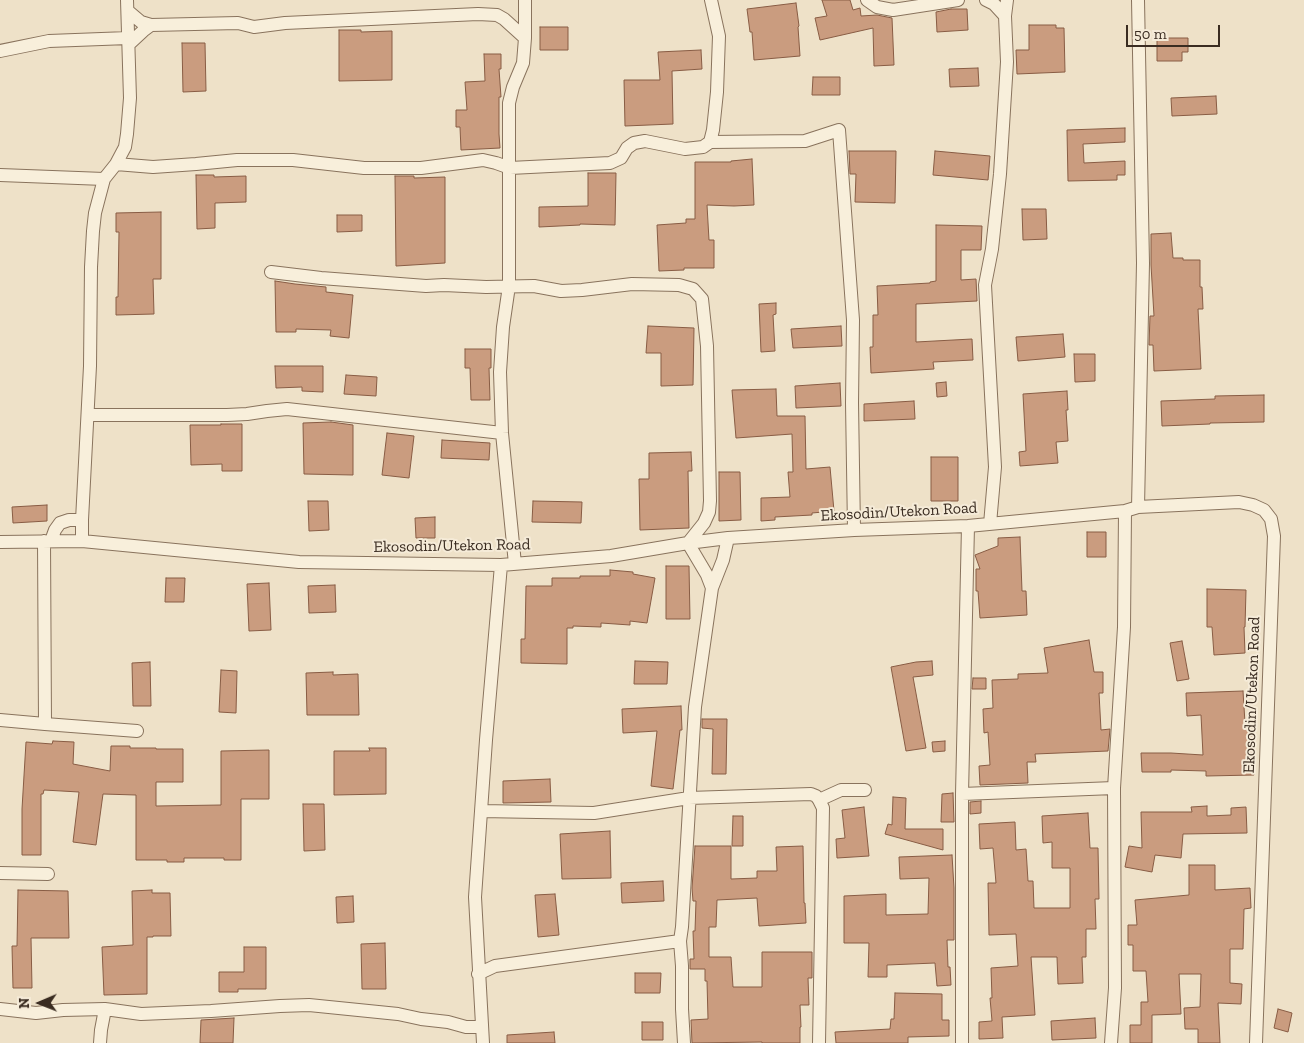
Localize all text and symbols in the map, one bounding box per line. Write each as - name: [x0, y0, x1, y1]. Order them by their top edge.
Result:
- scale bar: [1129, 15, 1223, 47]
- text: 50 m: [1134, 25, 1167, 43]
- street label: Ekosodin/Utekon Road: [820, 498, 978, 526]
- street label: Ekosodin/Utekon Road: [373, 535, 531, 557]
- street label: Ekosodin/Utekon Road: [1240, 616, 1264, 774]
- north arrow: [15, 978, 65, 1028]
- text: N: [16, 998, 33, 1009]

